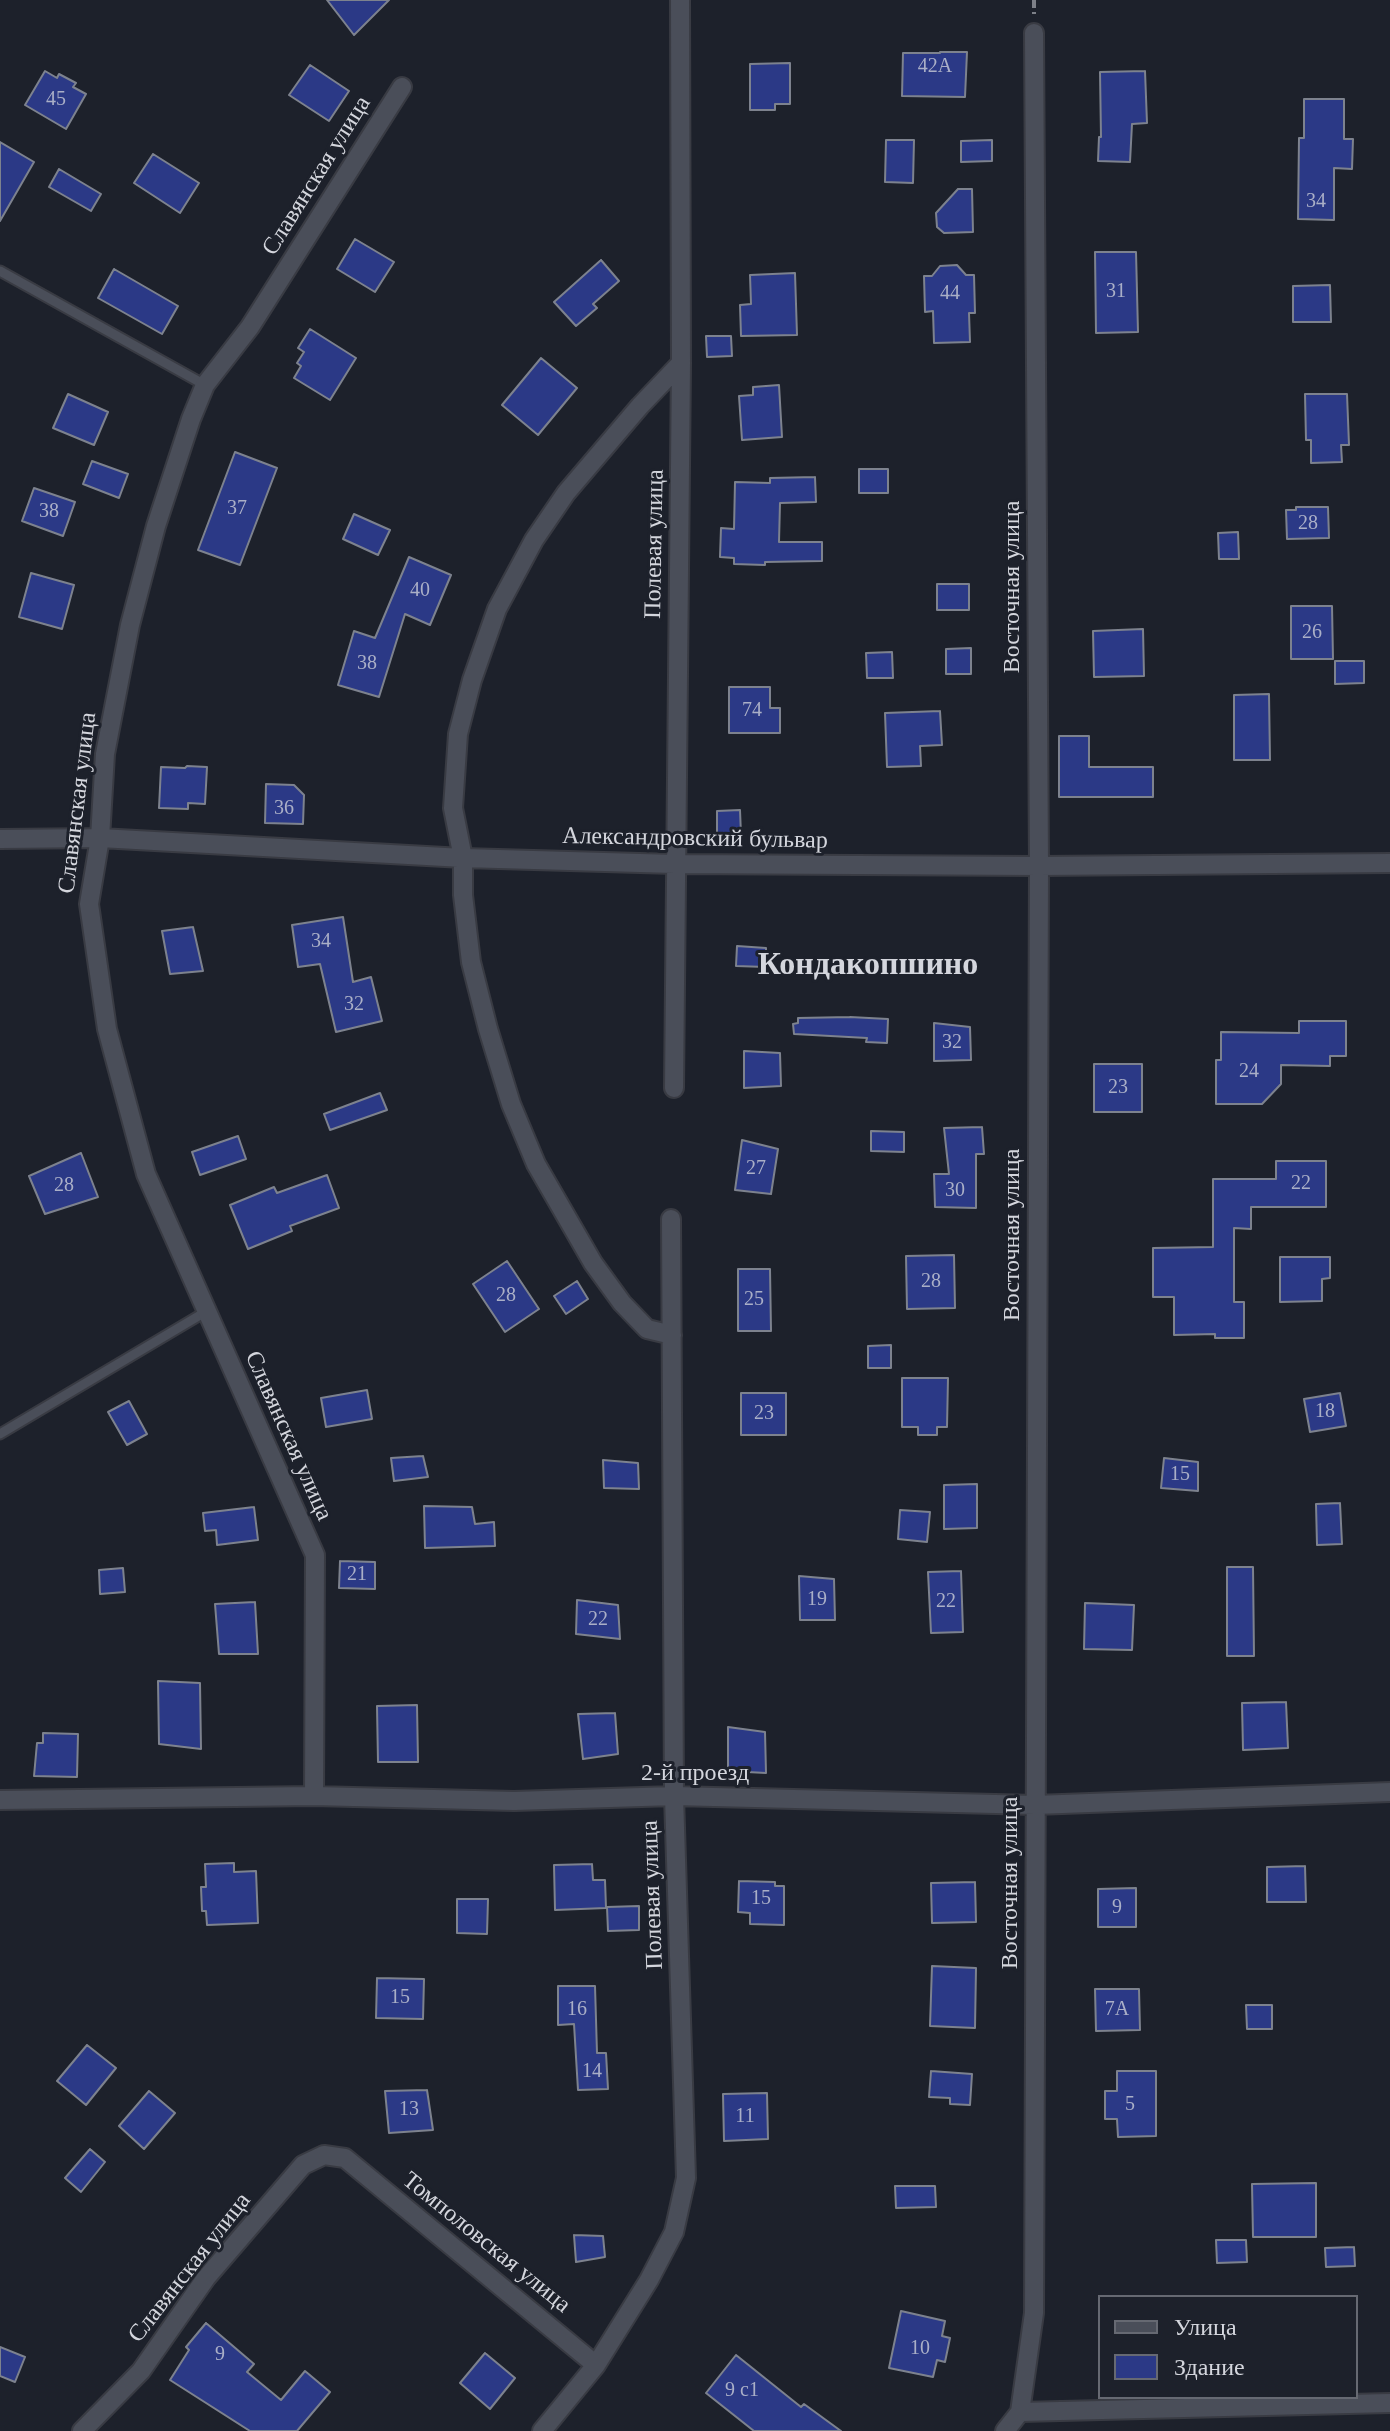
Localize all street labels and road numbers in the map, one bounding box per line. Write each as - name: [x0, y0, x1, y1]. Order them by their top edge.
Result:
- street label: Славянская улица: [256, 91, 378, 261]
- street label: Полевая улица: [639, 469, 671, 619]
- street label: Восточная улица: [999, 501, 1027, 673]
- street label: Славянская улица: [53, 711, 103, 895]
- street label: Александровский бульвар: [562, 822, 828, 856]
- street label: Восточная улица: [999, 1149, 1027, 1321]
- street label: Славянская улица: [238, 1347, 338, 1525]
- street label: 2-й проезд: [641, 1760, 749, 1788]
- street label: Восточная улица: [997, 1797, 1025, 1969]
- street label: Полевая улица: [636, 1820, 670, 1970]
- street label: Томполовская улица: [396, 2166, 576, 2320]
- street label: Славянская улица: [122, 2187, 258, 2349]

